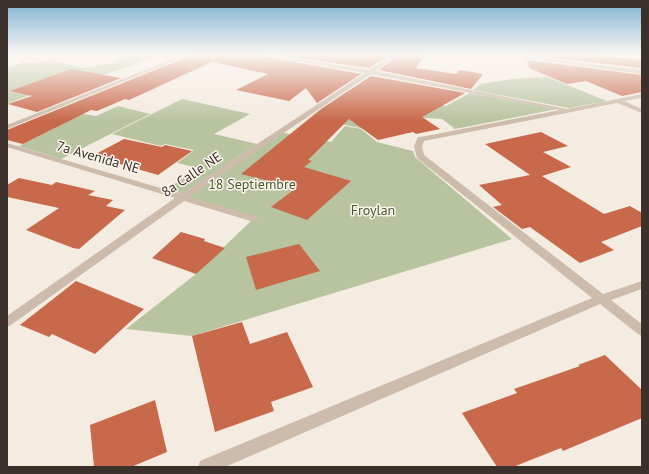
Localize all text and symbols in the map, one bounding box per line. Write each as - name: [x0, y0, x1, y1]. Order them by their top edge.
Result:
- street label: 7a Avenida NE: [55, 138, 141, 178]
- street label: 8a Calle NE: [159, 149, 225, 201]
- park label: 18 Septiembre: [208, 177, 296, 193]
- park label: Froylan: [351, 203, 395, 219]

